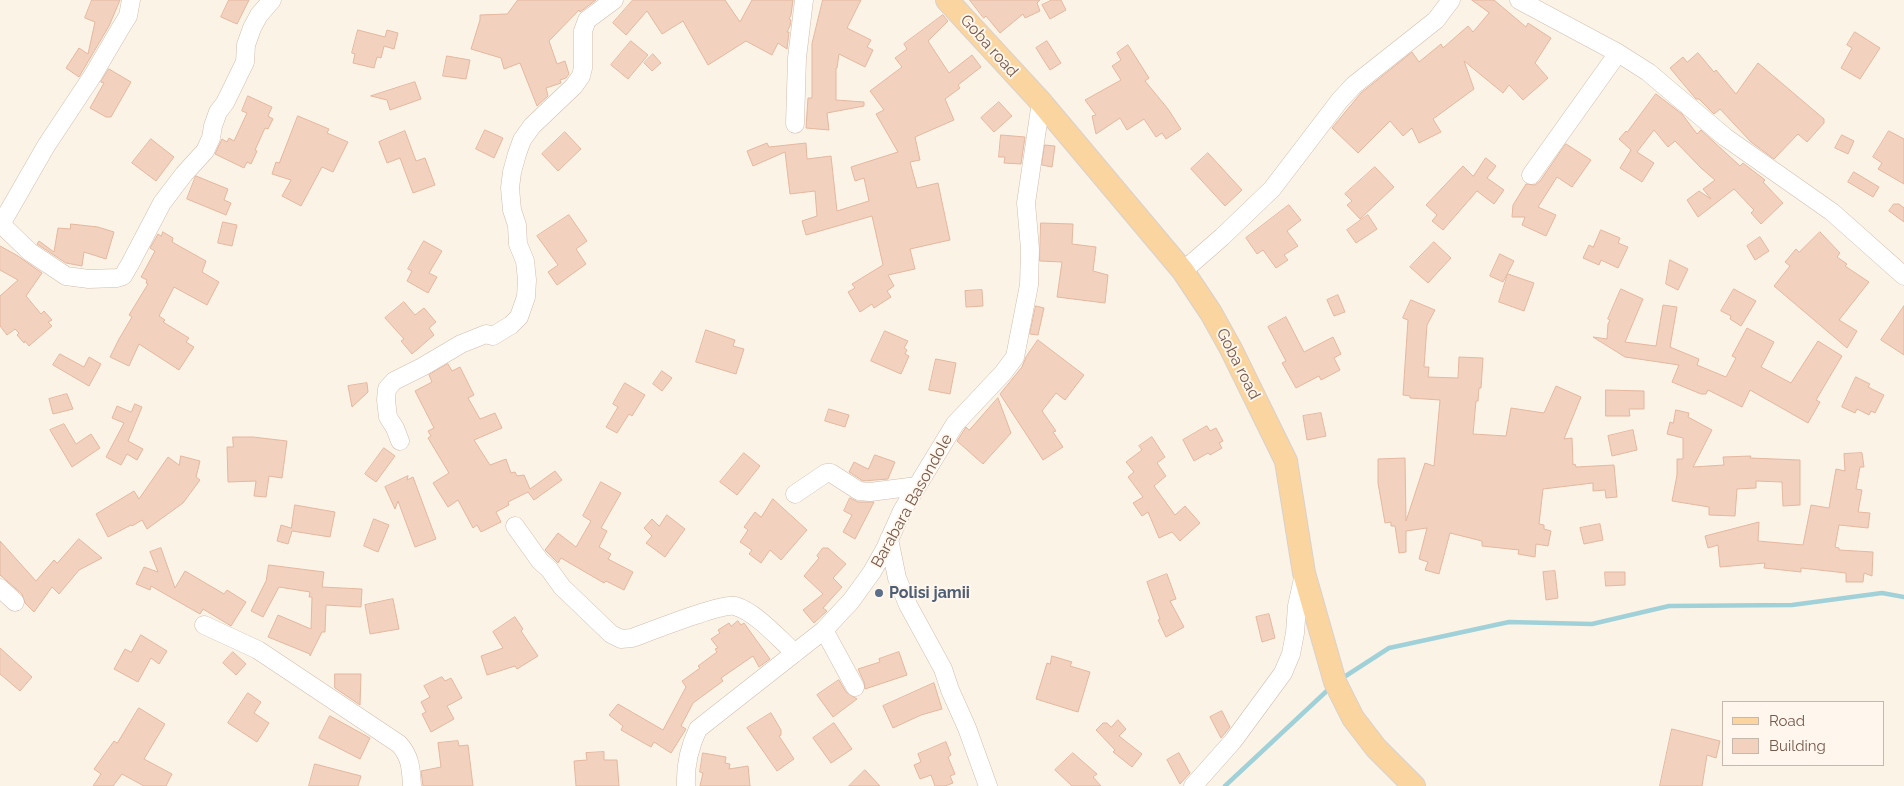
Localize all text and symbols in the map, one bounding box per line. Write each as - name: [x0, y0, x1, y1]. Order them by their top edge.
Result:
- street label: Goba road: [956, 11, 1022, 81]
- street label: Goba road: [1212, 325, 1264, 403]
- street label: Barabara Basondole: [867, 431, 957, 571]
- place label: Polisi jamii: [889, 583, 970, 603]
- marker: Polisi jamii: [873, 587, 885, 599]
- legend: [1722, 701, 1884, 766]
- text: Road: [1769, 712, 1805, 730]
- text: Building: [1769, 737, 1826, 755]

